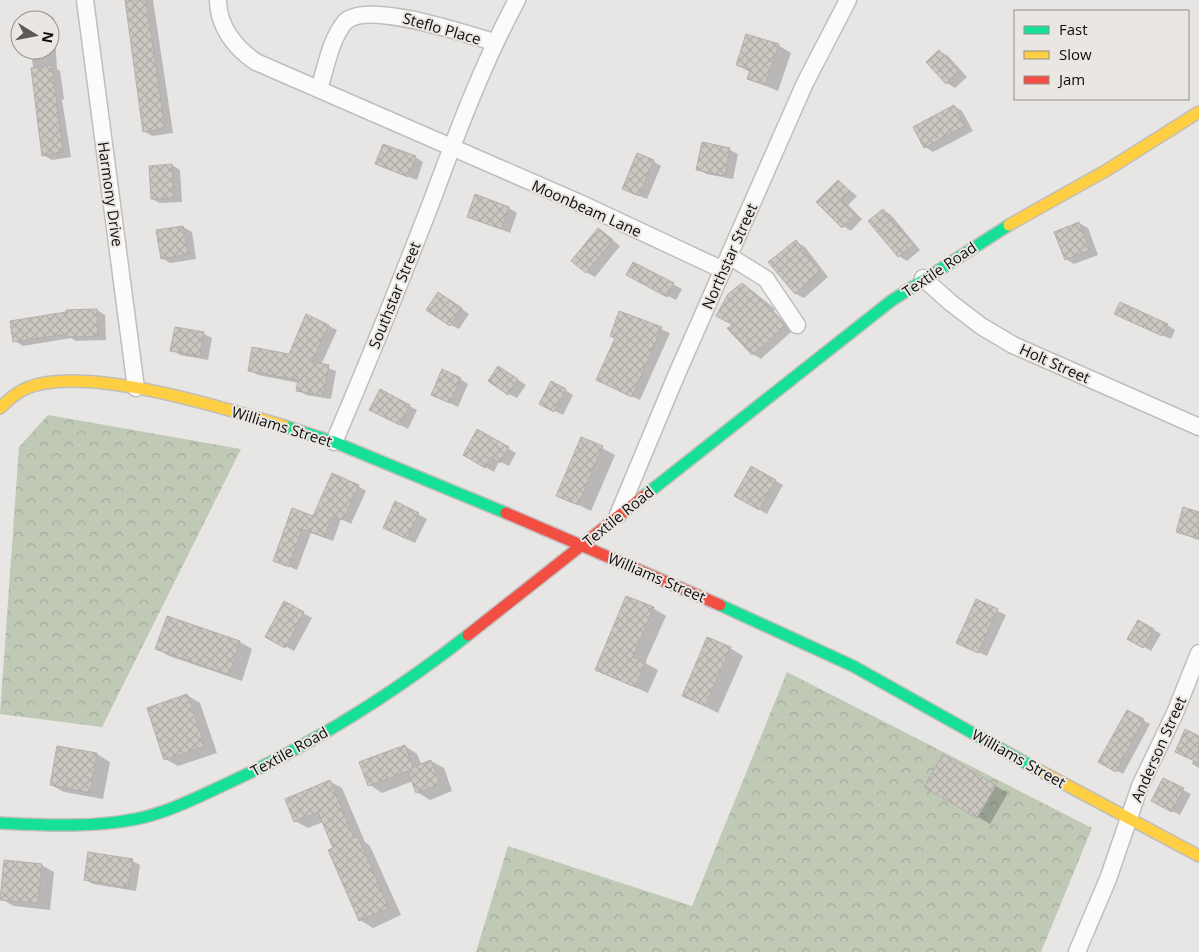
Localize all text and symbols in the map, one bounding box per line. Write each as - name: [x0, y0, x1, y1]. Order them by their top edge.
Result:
- street label: Steflo Place: [401, 7, 483, 49]
- north arrow: [10, 10, 60, 60]
- legend: [1014, 10, 1189, 100]
- text: Fast: [1059, 19, 1088, 39]
- text: N: [38, 30, 59, 45]
- text: Slow: [1059, 44, 1092, 64]
- text: Jam: [1057, 69, 1085, 89]
- street label: Harmony Drive: [94, 140, 128, 248]
- street label: Moonbeam Lane: [529, 175, 645, 241]
- street label: Northstar Street: [697, 200, 761, 312]
- street label: Textile Road: [898, 237, 980, 301]
- street label: Southstar Street: [363, 239, 425, 351]
- street label: Holt Street: [1017, 339, 1093, 387]
- street label: Williams Street: [229, 401, 335, 451]
- street label: Textile Road: [578, 481, 658, 551]
- street label: Williams Street: [605, 547, 709, 607]
- street label: Anderson Street: [1126, 693, 1190, 805]
- street label: Textile Road: [247, 722, 331, 780]
- street label: Williams Street: [969, 724, 1069, 792]

